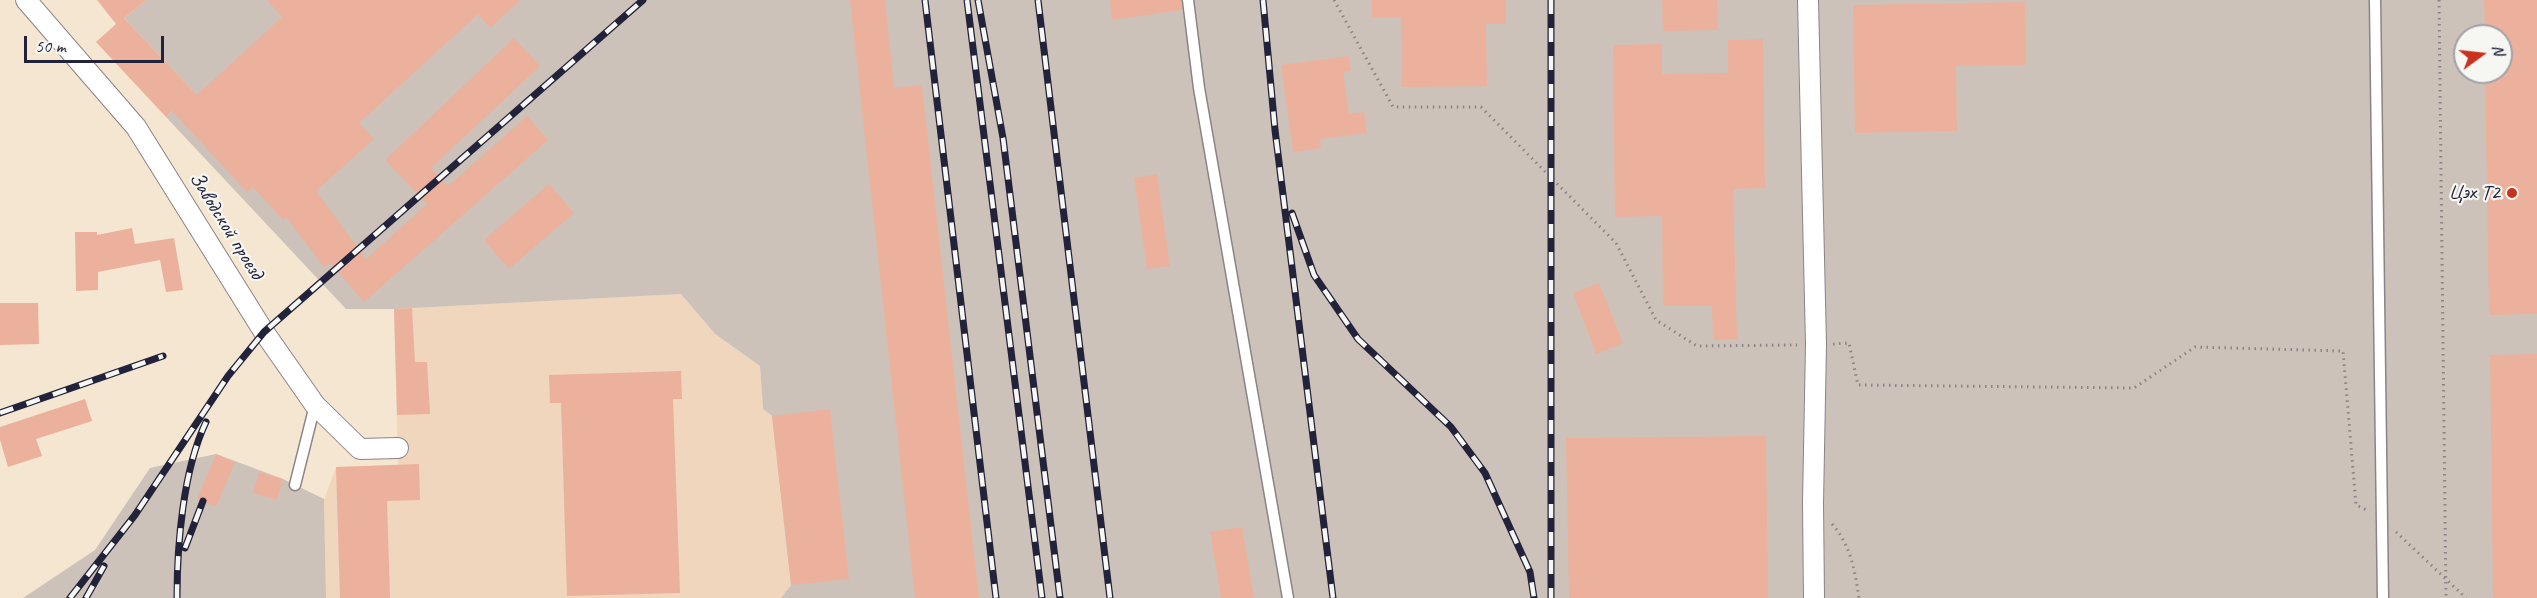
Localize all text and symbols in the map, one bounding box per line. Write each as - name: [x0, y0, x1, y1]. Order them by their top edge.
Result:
- scale bar: [27, 24, 166, 62]
- north arrow: [2453, 24, 2513, 84]
- text: 50 m: [35, 35, 66, 57]
- text: N: [2488, 42, 2509, 57]
- street label: Заводской проезд: [183, 168, 269, 284]
- place label: Цэх Т2: [2449, 180, 2500, 206]
- marker: Цэх Т2: [2505, 186, 2519, 200]

